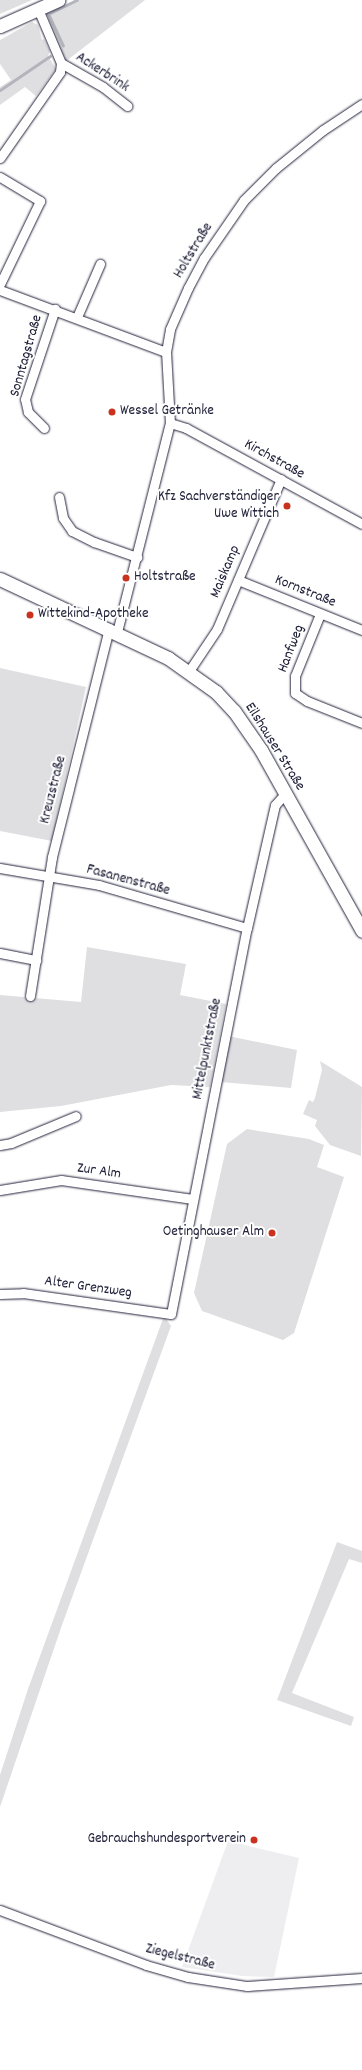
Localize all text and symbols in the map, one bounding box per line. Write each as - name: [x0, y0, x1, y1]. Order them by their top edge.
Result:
- street label: Ackerbrink: [72, 49, 132, 97]
- street label: Holtstraße: [170, 220, 218, 282]
- street label: Sonntagstraße: [7, 313, 47, 399]
- place label: Wessel Getränke: [120, 403, 214, 421]
- marker: Wessel Getränke: [107, 407, 117, 417]
- street label: Kirchstraße: [241, 436, 307, 484]
- place label: Kfz Sachverständiger Uwe Wittich: [158, 488, 279, 523]
- marker: Kfz Sachverständiger Uwe Wittich: [282, 501, 292, 511]
- street label: Maiskamp: [207, 543, 245, 601]
- place label: Holtstraße: [134, 569, 196, 587]
- street label: Kornstraße: [272, 572, 338, 612]
- marker: Holtstraße: [121, 573, 131, 583]
- place label: Wittekind-Apotheke: [38, 606, 149, 624]
- marker: Wittekind-Apotheke: [25, 610, 35, 620]
- street label: Hanfweg: [275, 623, 309, 675]
- street label: Eilshauser Straße: [240, 700, 308, 794]
- street label: Kreuzstraße: [37, 754, 71, 826]
- street label: Fasanenstraße: [84, 861, 172, 901]
- street label: Mittelpunktstraße: [189, 997, 227, 1101]
- street label: Zur Alm: [76, 1160, 122, 1184]
- place label: Oetinghauser Alm: [163, 1224, 264, 1242]
- marker: Oetinghauser Alm: [267, 1228, 277, 1238]
- street label: Alter Grenzweg: [43, 1273, 133, 1303]
- place label: Gebrauchshundesportverein: [87, 1831, 246, 1849]
- marker: Gebrauchshundesportverein: [249, 1835, 259, 1845]
- street label: Ziegelstraße: [143, 1941, 217, 1975]

